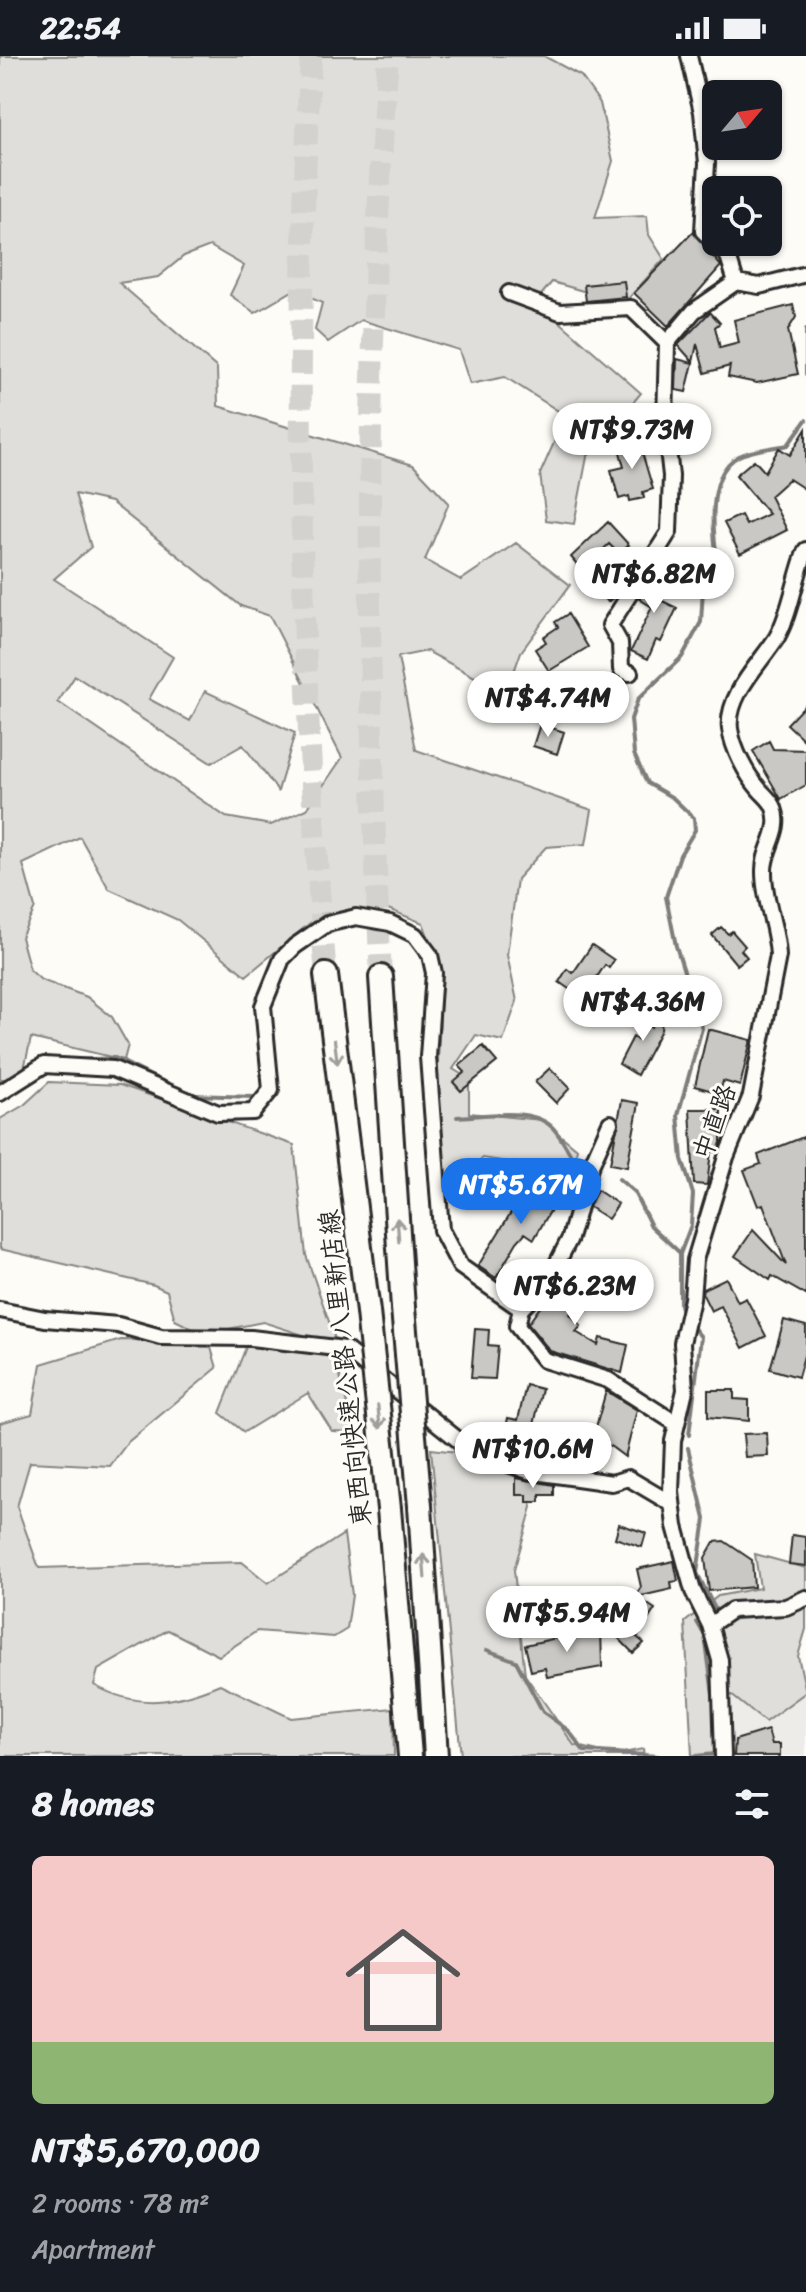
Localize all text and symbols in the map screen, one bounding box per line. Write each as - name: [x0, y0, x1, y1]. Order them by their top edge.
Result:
- text: 22:54: [40, 1, 121, 55]
- north arrow: [702, 80, 782, 160]
- map controls: [702, 80, 782, 256]
- button: locate: [702, 176, 782, 256]
- pin: NT$9.73M: [549, 403, 715, 471]
- text: NT$9.73M: [570, 406, 694, 452]
- pin: NT$6.82M: [571, 547, 737, 615]
- text: NT$6.82M: [592, 550, 716, 596]
- pin: NT$4.74M: [465, 671, 631, 739]
- text: NT$4.74M: [485, 674, 611, 720]
- pin: NT$4.36M: [560, 975, 726, 1043]
- text: NT$4.36M: [581, 978, 705, 1024]
- one-way arrow: [329, 1039, 344, 1064]
- street label: 中直路: [679, 1077, 749, 1167]
- pin: NT$5.67M: [438, 1158, 604, 1226]
- text: NT$5.67M: [459, 1161, 583, 1207]
- street label: 東西向快速公路 八里新店線: [305, 1207, 385, 1529]
- one-way arrow: [390, 1217, 405, 1244]
- pin: NT$6.23M: [492, 1259, 658, 1327]
- text: NT$6.23M: [514, 1262, 636, 1308]
- one-way arrow: [372, 1403, 387, 1430]
- pin: NT$10.6M: [450, 1422, 616, 1490]
- text: NT$10.6M: [473, 1425, 593, 1471]
- one-way arrow: [416, 1553, 431, 1580]
- pin: NT$5.94M: [484, 1586, 650, 1654]
- text: NT$5.94M: [504, 1589, 630, 1635]
- text: 8 homes: [32, 1774, 154, 1834]
- icon: filters: [730, 1782, 774, 1826]
- icon: home: [331, 1908, 475, 2052]
- text: NT$5,670,000: [32, 2120, 260, 2180]
- text: 2 rooms · 78 m²: [32, 2180, 209, 2226]
- text: Apartment: [32, 2226, 155, 2272]

